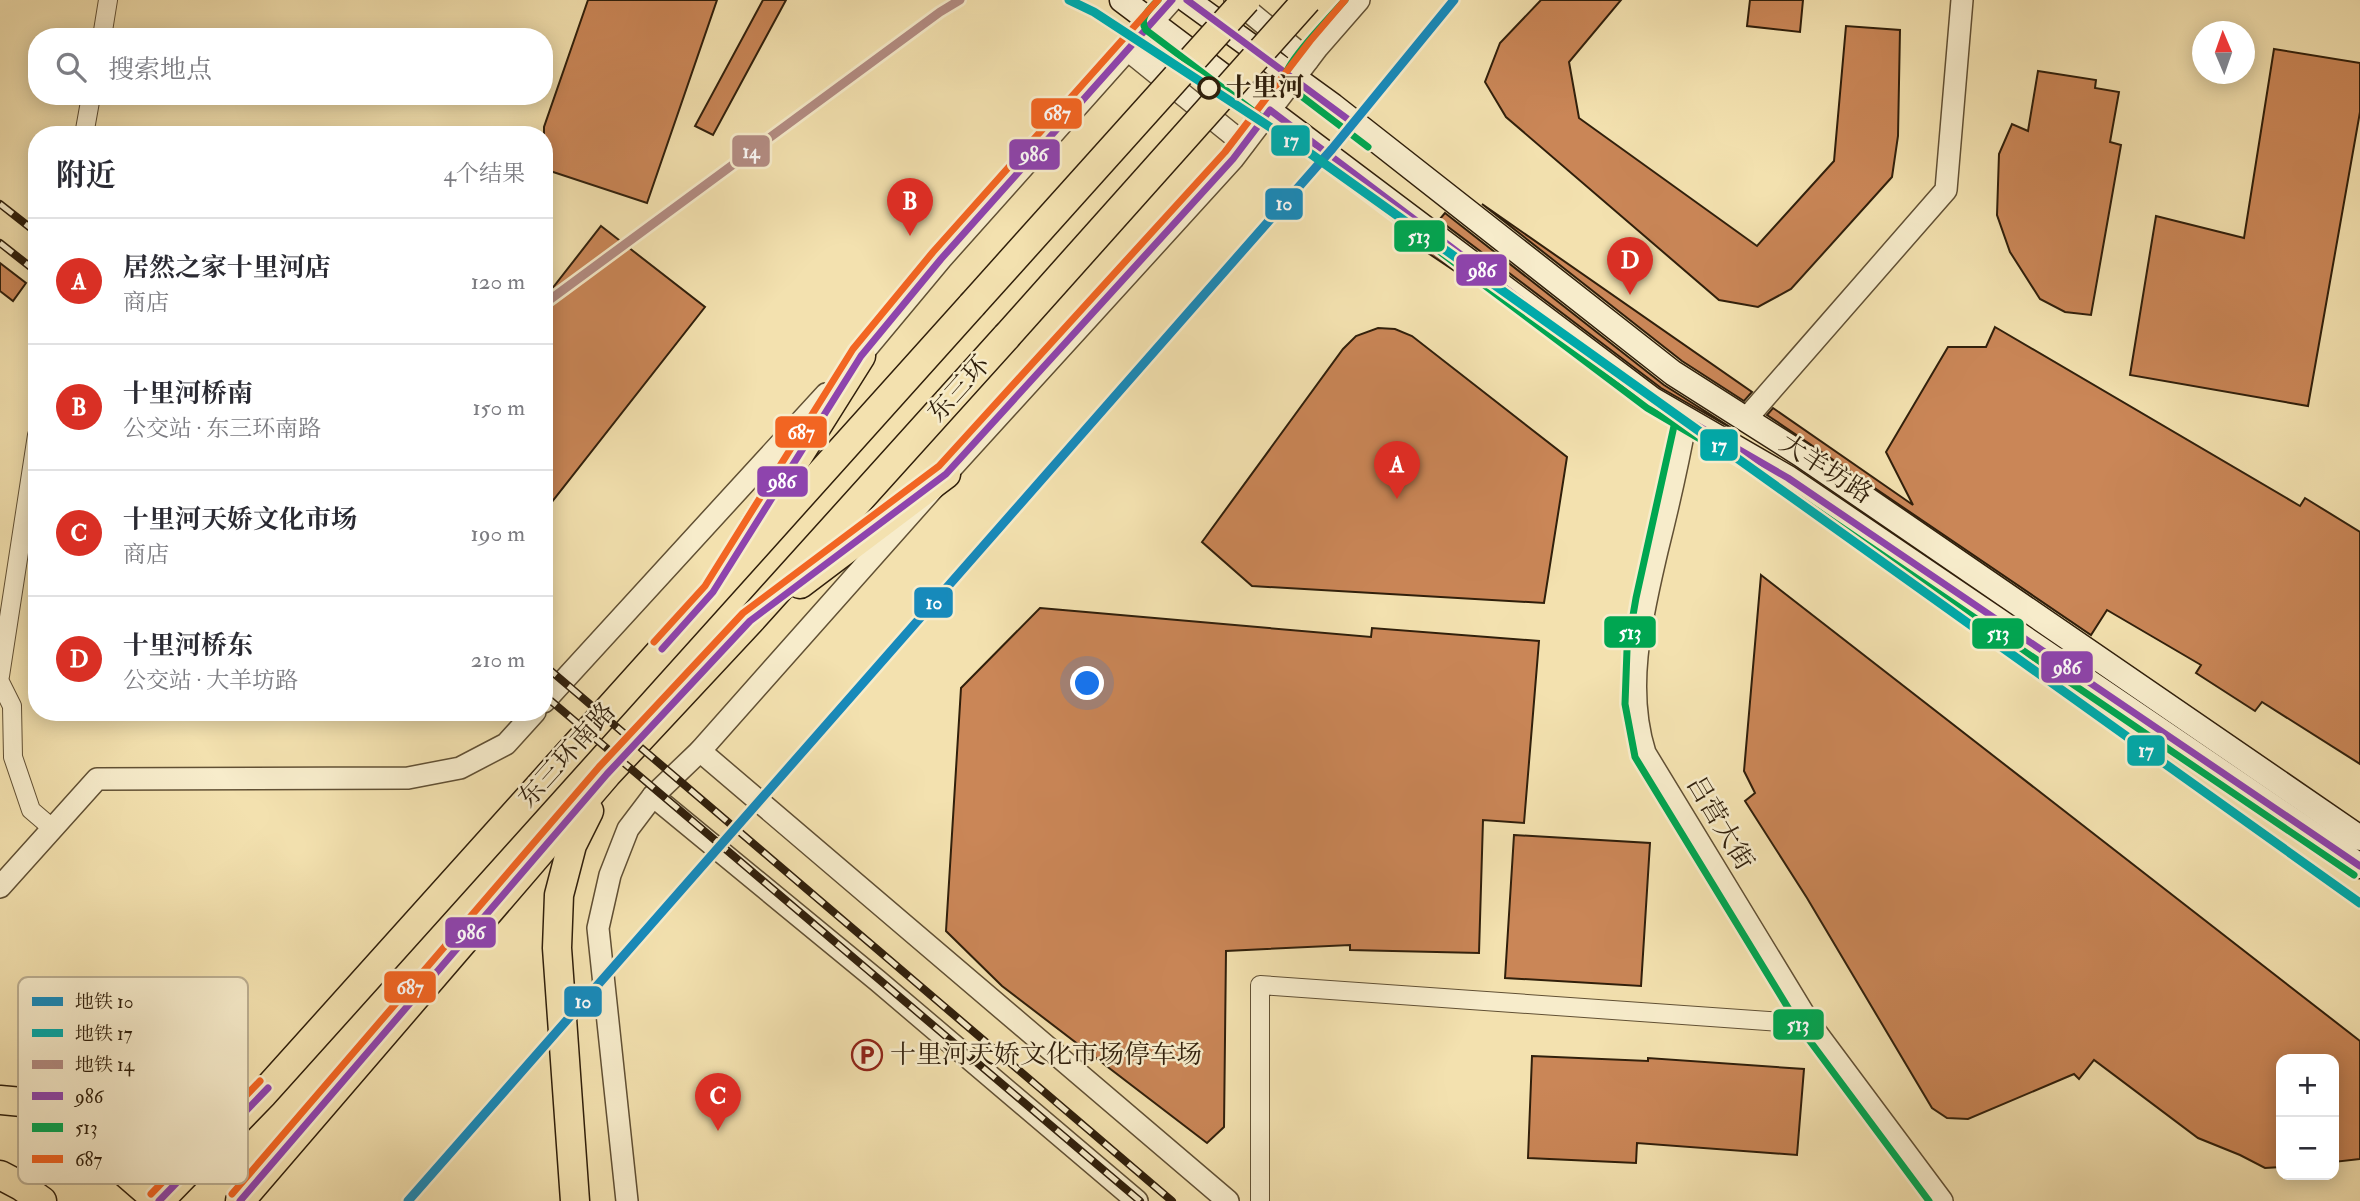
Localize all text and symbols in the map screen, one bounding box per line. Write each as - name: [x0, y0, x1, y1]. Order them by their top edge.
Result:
- north arrow: [2192, 21, 2255, 84]
- search box: [28, 28, 553, 105]
- icon: search: [52, 48, 90, 86]
- text: 搜索地点: [108, 54, 212, 86]
- place label: 十里河: [1226, 72, 1304, 104]
- marker: 十里河: [1198, 77, 1220, 99]
- line badge: 687: [1030, 97, 1083, 130]
- text: 687: [1043, 102, 1071, 126]
- line badge: 17: [1270, 124, 1311, 157]
- text: 17: [1283, 129, 1299, 153]
- line badge: 14: [731, 134, 771, 168]
- line badge: 986: [1008, 138, 1061, 171]
- text: 14: [742, 140, 761, 164]
- text: 986: [1018, 143, 1050, 167]
- text: 附近: [56, 157, 116, 194]
- text: 4个结果: [444, 159, 525, 188]
- pin: B: [887, 178, 933, 236]
- line badge: 10: [1264, 187, 1304, 221]
- text: 10: [1276, 192, 1292, 216]
- line badge: 513: [1393, 219, 1446, 253]
- text: 513: [1408, 225, 1430, 249]
- pin: D: [1607, 237, 1653, 295]
- text: 居然之家十里河店: [123, 252, 331, 284]
- line badge: 986: [1455, 253, 1508, 287]
- text: 986: [1466, 259, 1498, 283]
- text: A: [72, 267, 86, 296]
- text: 120 m: [471, 267, 525, 296]
- text: 商店: [123, 288, 169, 317]
- street label: 东三环: [921, 349, 997, 429]
- text: 十里河桥南: [123, 378, 253, 410]
- text: B: [71, 393, 87, 422]
- text: 150 m: [472, 393, 525, 422]
- text: 公交站 · 东三环南路: [123, 414, 321, 443]
- line badge: 687: [774, 415, 828, 449]
- text: 687: [787, 421, 815, 445]
- street label: 大羊坊路: [1774, 427, 1878, 511]
- line badge: 17: [1699, 428, 1739, 462]
- text: 17: [1711, 434, 1727, 458]
- pin: A: [1374, 441, 1420, 499]
- line badge: 986: [756, 465, 809, 498]
- text: 986: [766, 470, 798, 494]
- text: 十里河天娇文化市场: [123, 504, 357, 536]
- text: C: [71, 519, 87, 548]
- text: 190 m: [471, 519, 525, 548]
- text: 商店: [123, 540, 169, 569]
- line badge: 10: [913, 586, 954, 619]
- text: 10: [926, 591, 942, 615]
- line badge: 513: [1603, 615, 1657, 649]
- line badge: 513: [1971, 617, 2025, 650]
- text: 513: [1619, 621, 1641, 645]
- text: 513: [1987, 622, 2009, 646]
- text: 十里河桥东: [123, 630, 253, 662]
- text: D: [70, 645, 88, 674]
- text: 210 m: [471, 645, 525, 674]
- line badge: 986: [2040, 650, 2094, 684]
- text: 986: [2051, 656, 2083, 680]
- text: 公交站 · 大羊坊路: [123, 666, 298, 695]
- your location: [1070, 666, 1104, 700]
- street label: 东三环南路: [512, 696, 622, 814]
- line badge: 17: [2126, 734, 2166, 767]
- text: 17: [2138, 739, 2154, 763]
- street label: 吕营大街: [1679, 770, 1761, 876]
- line badge: 986: [444, 916, 497, 949]
- text: 986: [455, 921, 487, 945]
- line badge: 687: [383, 970, 437, 1004]
- text: 687: [396, 976, 424, 1000]
- legend: [18, 977, 248, 1184]
- line badge: 10: [563, 985, 603, 1018]
- text: 地铁 10: [75, 990, 133, 1014]
- text: 10: [575, 990, 591, 1014]
- line badge: 513: [1772, 1008, 1825, 1041]
- text: 513: [1787, 1013, 1809, 1037]
- text: 地铁 17: [75, 1022, 133, 1046]
- parking icon: 十里河天娇文化市场停车场: [850, 1038, 884, 1072]
- place label: 十里河天娇文化市场停车场: [890, 1039, 1202, 1071]
- text: 地铁 14: [75, 1053, 135, 1077]
- map controls: [2276, 1054, 2339, 1180]
- button: +: [2276, 1054, 2339, 1117]
- pin: C: [695, 1073, 741, 1131]
- text: 986: [73, 1085, 105, 1109]
- text: 513: [75, 1116, 97, 1140]
- button: −: [2276, 1117, 2339, 1180]
- text: 687: [75, 1148, 102, 1172]

